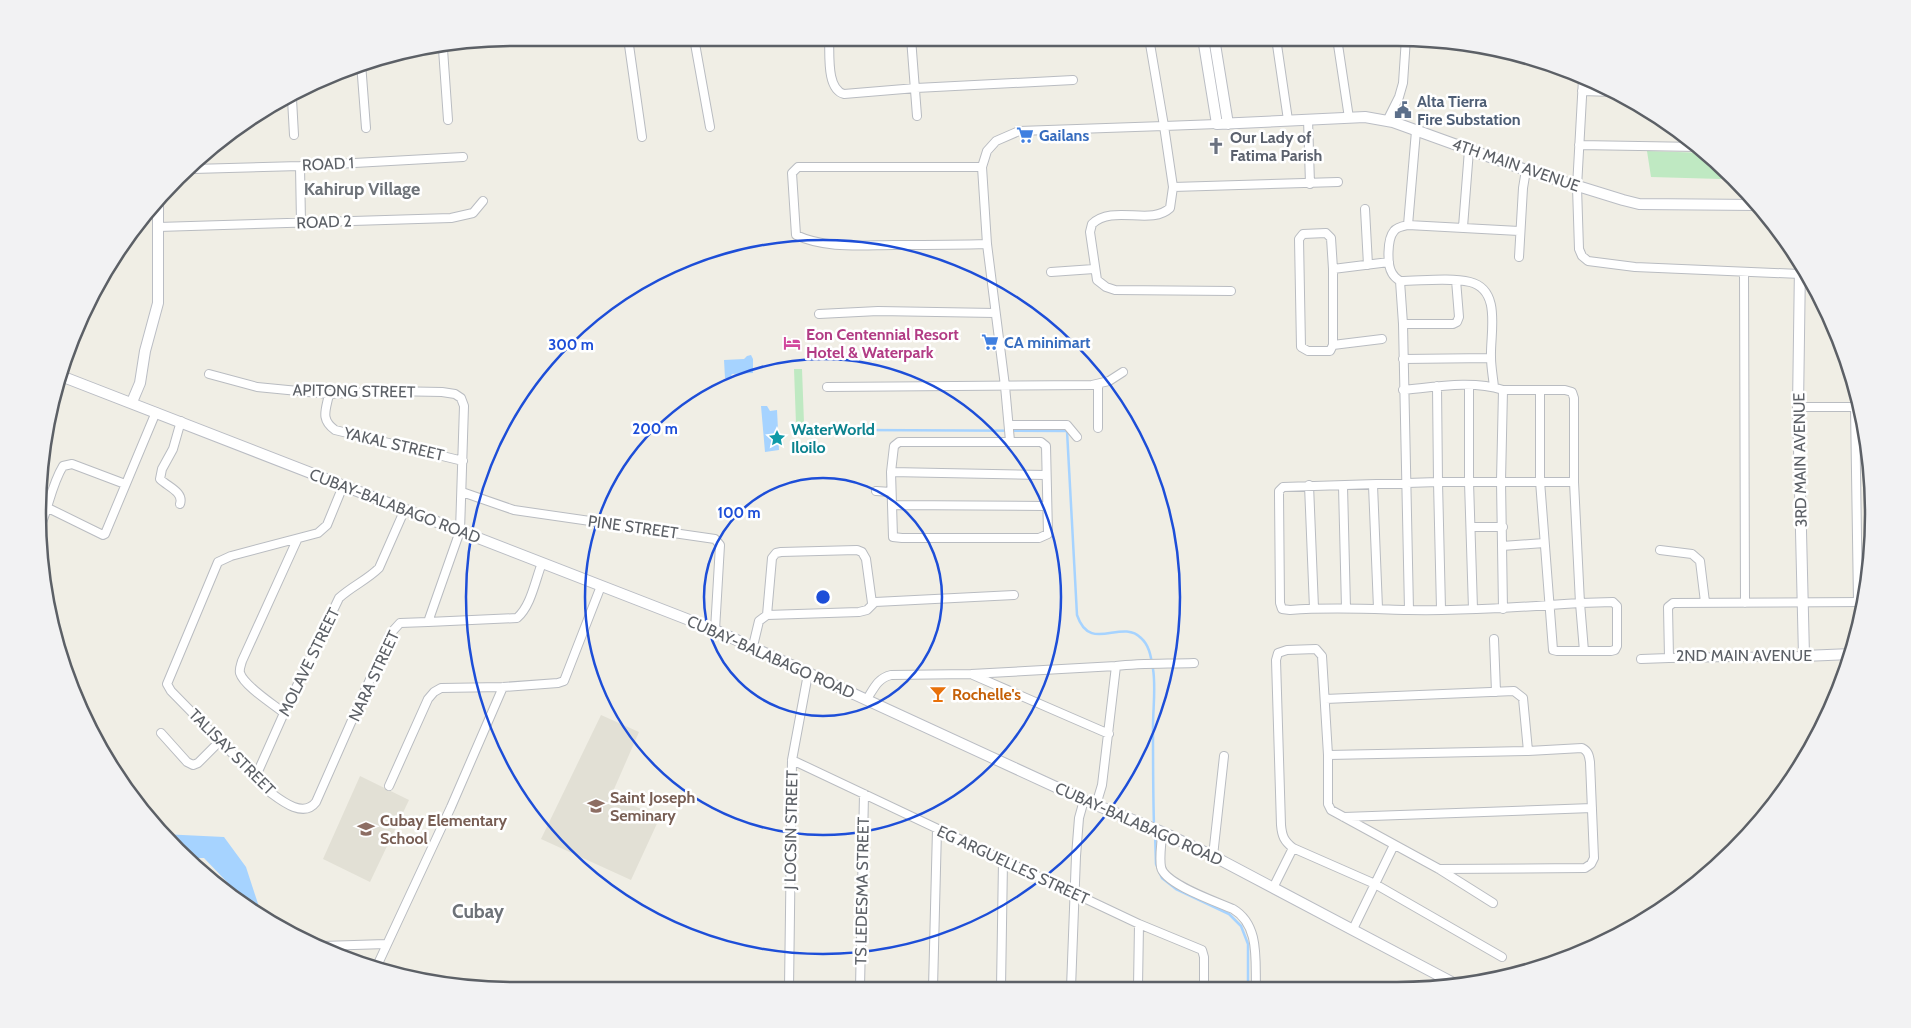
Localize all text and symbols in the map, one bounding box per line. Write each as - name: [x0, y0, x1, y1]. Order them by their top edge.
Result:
- place label: Alta Tierra Fire Substation: [1417, 92, 1521, 129]
- public building icon: Alta Tierra Fire Substation: [1393, 100, 1413, 120]
- supermarket icon: Gailans: [1015, 125, 1035, 145]
- place label: Gailans: [1039, 126, 1089, 145]
- place label: Our Lady of Fatima Parish: [1230, 128, 1322, 165]
- street label: 4TH MAIN AVENUE: [1450, 134, 1582, 196]
- church icon: Our Lady of Fatima Parish: [1206, 136, 1226, 156]
- street label: ROAD 1: [301, 153, 355, 175]
- district label: Kahirup Village: [304, 178, 420, 200]
- street label: ROAD 2: [296, 212, 352, 232]
- place label: Eon Centennial Resort Hotel & Waterpark: [806, 325, 959, 362]
- supermarket icon: CA minimart: [980, 332, 1000, 352]
- hotel icon: Eon Centennial Resort Hotel & Waterpark: [782, 333, 802, 353]
- place label: CA minimart: [1004, 333, 1091, 352]
- text: 300 m: [548, 336, 594, 354]
- street label: APITONG STREET: [292, 380, 416, 402]
- street label: 3RD MAIN AVENUE: [1789, 392, 1811, 528]
- text: 200 m: [632, 420, 678, 438]
- place label: WaterWorld Iloilo: [791, 420, 875, 457]
- street label: YAKAL STREET: [341, 423, 446, 465]
- place icon: WaterWorld Iloilo: [767, 428, 787, 448]
- street label: CUBAY-BALABAGO ROAD: [307, 465, 483, 547]
- text: 100 m: [717, 504, 761, 522]
- street label: PINE STREET: [587, 511, 680, 543]
- centre of rings: [814, 588, 832, 606]
- street label: MOLAVE STREET: [275, 604, 344, 719]
- street label: CUBAY-BALABAGO ROAD: [684, 611, 858, 703]
- street label: NARA STREET: [345, 627, 404, 724]
- street label: 2ND MAIN AVENUE: [1676, 646, 1812, 665]
- bar icon: Rochelle's: [928, 684, 948, 704]
- place label: Rochelle's: [952, 685, 1021, 704]
- street label: TALISAY STREET: [185, 705, 279, 799]
- street label: J LOCSIN STREET: [780, 770, 802, 891]
- street label: CUBAY-BALABAGO ROAD: [1052, 778, 1226, 870]
- place label: Saint Joseph Seminary: [610, 788, 695, 825]
- school or university icon: Saint Joseph Seminary: [586, 796, 606, 816]
- place label: Cubay Elementary School: [380, 811, 507, 848]
- street label: TS LEDESMA STREET: [851, 816, 873, 965]
- school or university icon: Cubay Elementary School: [356, 819, 376, 839]
- street label: EG ARGUELLES STREET: [934, 821, 1092, 909]
- district label: Cubay: [452, 900, 505, 923]

